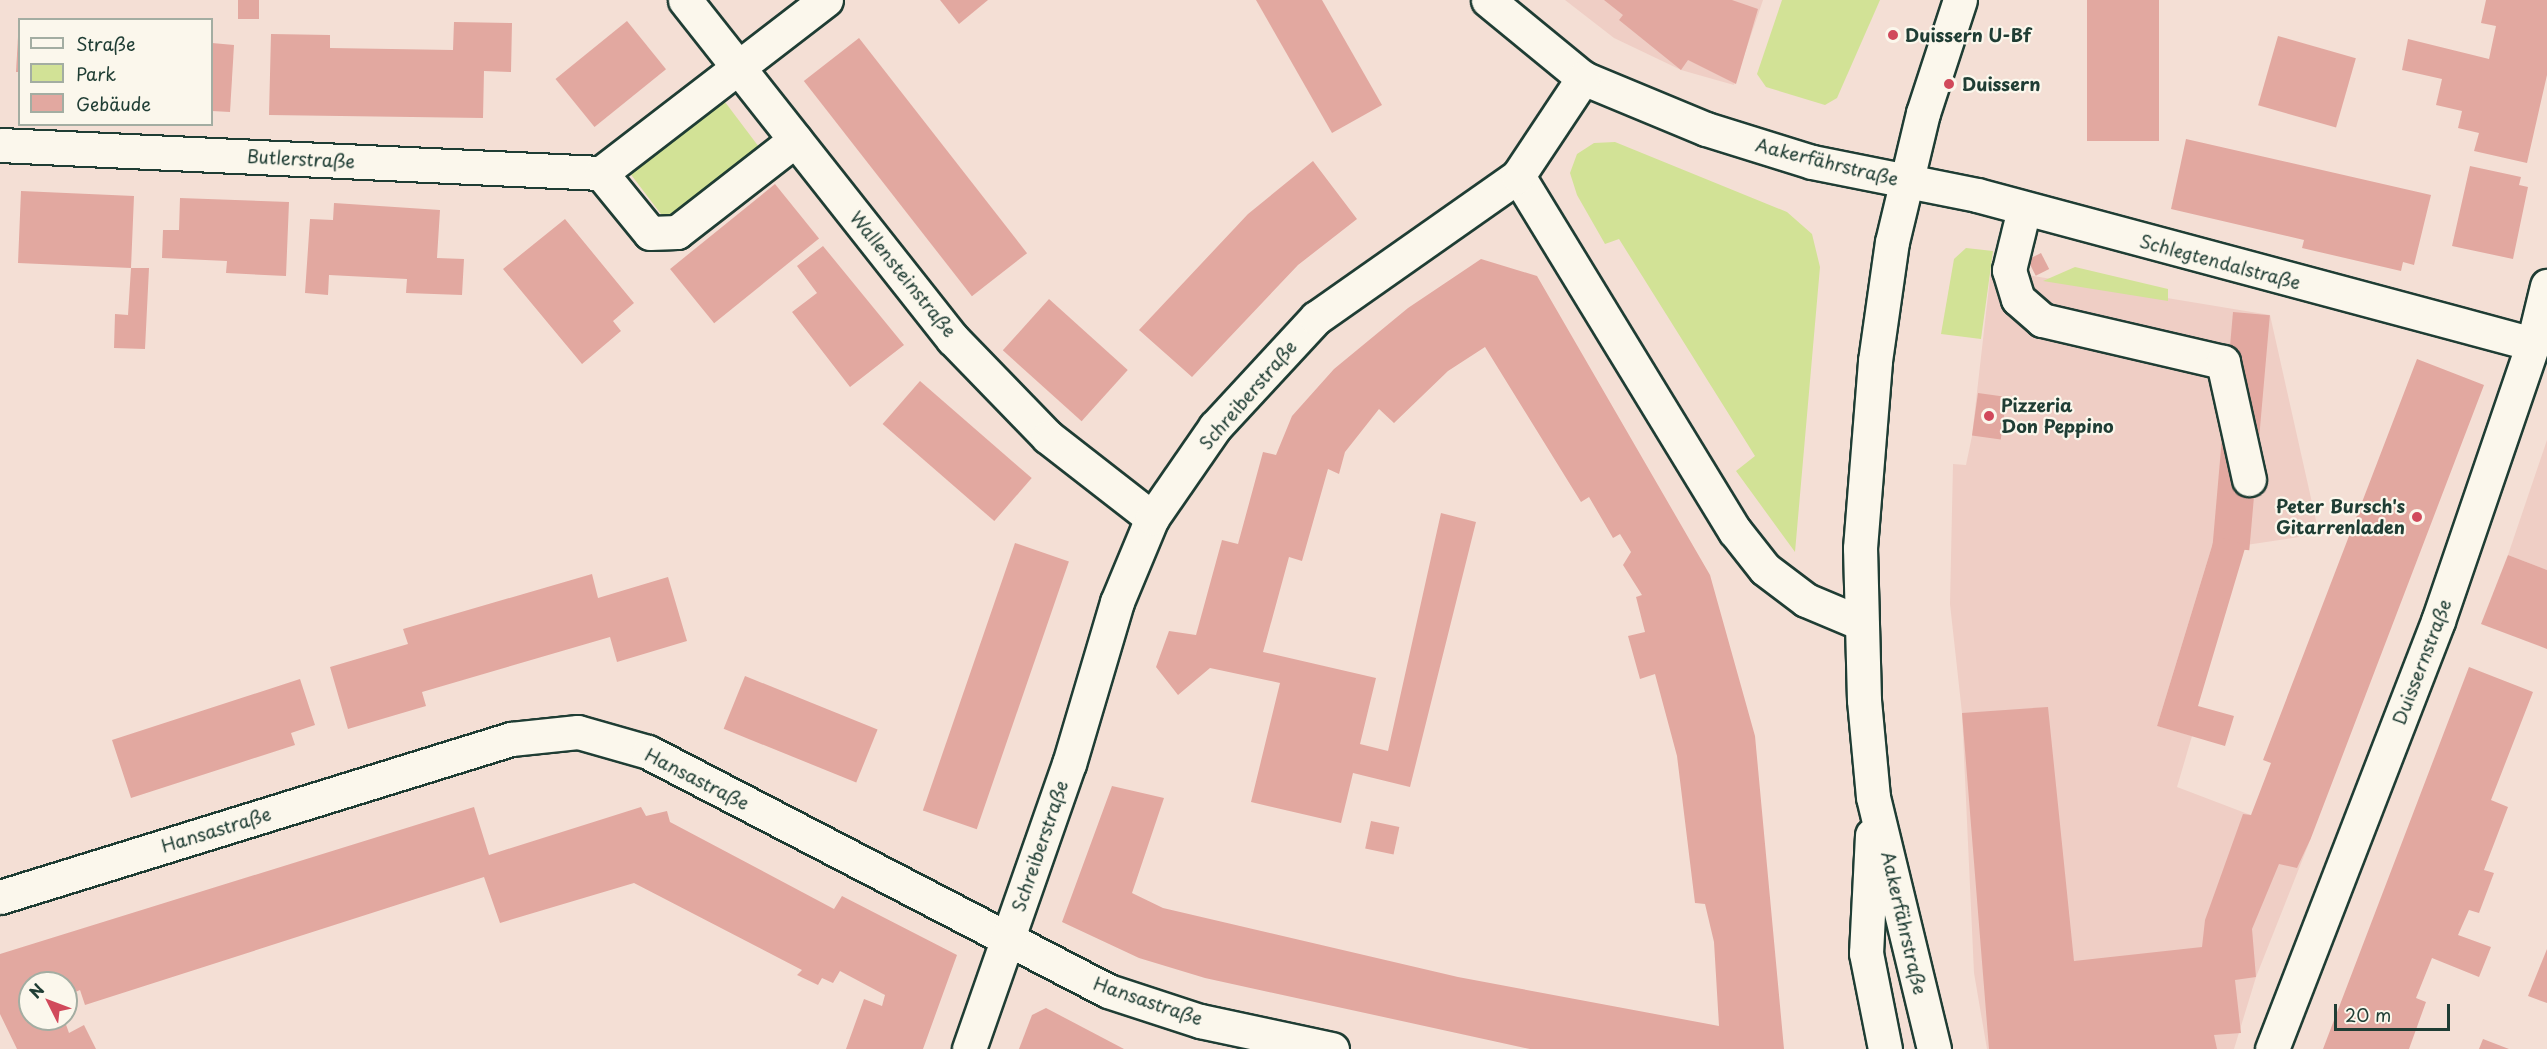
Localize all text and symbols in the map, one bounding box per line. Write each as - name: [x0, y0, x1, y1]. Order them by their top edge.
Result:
- legend: [18, 18, 213, 126]
- place label: Duissern U-Bf: [1905, 24, 2032, 46]
- marker: Duissern U-Bf: [1886, 28, 1900, 42]
- text: Straße: [76, 30, 136, 57]
- text: Park: [76, 60, 116, 87]
- place label: Duissern: [1962, 73, 2040, 95]
- marker: Duissern: [1940, 75, 1958, 93]
- text: Gebäude: [76, 90, 151, 117]
- street label: Aakerfährstraße: [1753, 134, 1901, 190]
- street label: Butlerstraße: [246, 145, 356, 173]
- street label: Wallensteinstraße: [846, 207, 960, 341]
- street label: Schlegtendalstraße: [2137, 230, 2303, 294]
- street label: Schreiberstraße: [1195, 336, 1301, 454]
- place label: Pizzeria Don Peppino: [2001, 395, 2113, 438]
- marker: Pizzeria Don Peppino: [1982, 409, 1996, 423]
- place label: Peter Bursch's Gitarrenladen: [2276, 496, 2405, 538]
- marker: Peter Bursch's Gitarrenladen: [2410, 510, 2424, 524]
- street label: Duissernstraße: [2388, 596, 2456, 728]
- street label: Hansastraße: [641, 744, 753, 814]
- street label: Schreiberstraße: [1007, 778, 1073, 914]
- street label: Hansastraße: [158, 803, 274, 857]
- street label: Aakerfährstraße: [1877, 849, 1931, 997]
- north arrow: [18, 971, 78, 1031]
- street label: Hansastraße: [1091, 972, 1205, 1030]
- text: N: [23, 978, 49, 1003]
- scale bar: [2337, 992, 2452, 1030]
- text: 20 m: [2345, 1001, 2391, 1028]

